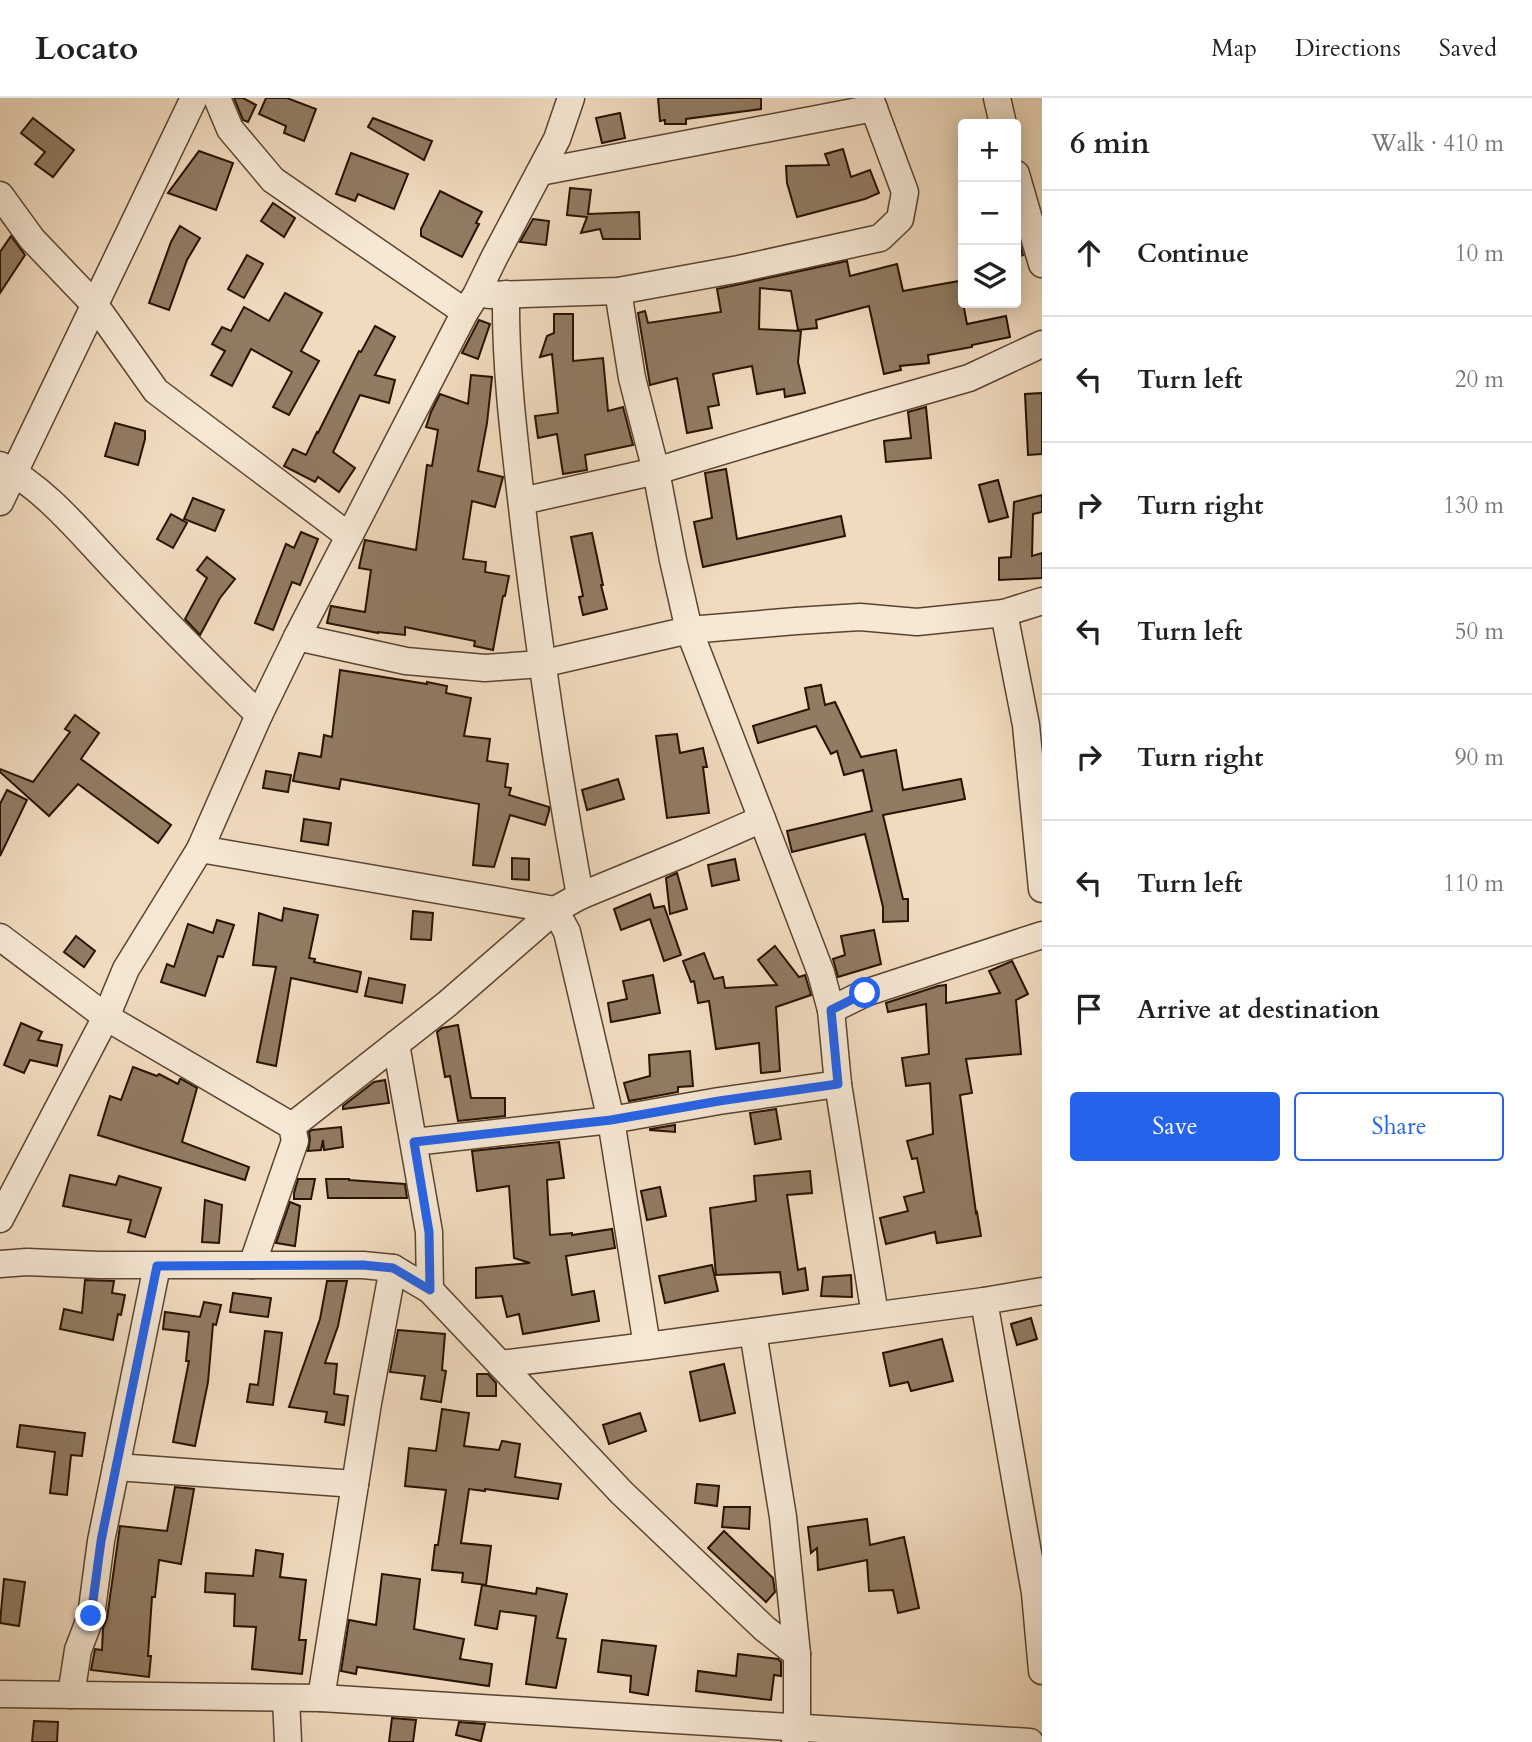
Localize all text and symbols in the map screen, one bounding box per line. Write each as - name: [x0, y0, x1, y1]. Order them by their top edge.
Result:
- text: Locato: [35, 26, 138, 71]
- text: Map: [1211, 32, 1257, 65]
- text: Directions: [1295, 32, 1401, 65]
- text: Saved: [1439, 32, 1497, 65]
- map controls: [958, 119, 1021, 308]
- button: +: [958, 119, 1021, 182]
- text: 6 min: [1070, 123, 1150, 164]
- text: Walk · 410 m: [1371, 128, 1504, 159]
- button: −: [958, 182, 1021, 245]
- icon: ahead: [1070, 234, 1108, 272]
- text: Continue: [1137, 236, 1249, 271]
- text: 10 m: [1455, 238, 1504, 269]
- button: layers: [958, 245, 1021, 308]
- icon: left: [1070, 360, 1108, 398]
- text: Turn left: [1137, 362, 1242, 397]
- text: 20 m: [1455, 364, 1504, 395]
- icon: right: [1070, 486, 1108, 524]
- text: Turn right: [1137, 488, 1264, 523]
- text: 130 m: [1443, 490, 1504, 521]
- icon: left: [1070, 612, 1108, 650]
- text: Turn left: [1137, 614, 1242, 649]
- text: 50 m: [1455, 616, 1504, 647]
- icon: right: [1070, 738, 1108, 776]
- text: Turn right: [1137, 740, 1264, 775]
- text: 90 m: [1455, 742, 1504, 773]
- icon: left: [1070, 864, 1108, 902]
- text: Turn left: [1137, 866, 1242, 901]
- text: 110 m: [1443, 868, 1504, 899]
- route start: [849, 977, 880, 1008]
- icon: arrive: [1070, 990, 1108, 1028]
- text: Arrive at destination: [1137, 992, 1380, 1027]
- button: Save: [1070, 1092, 1280, 1161]
- button: Share: [1294, 1092, 1504, 1161]
- route end: [75, 1600, 106, 1631]

